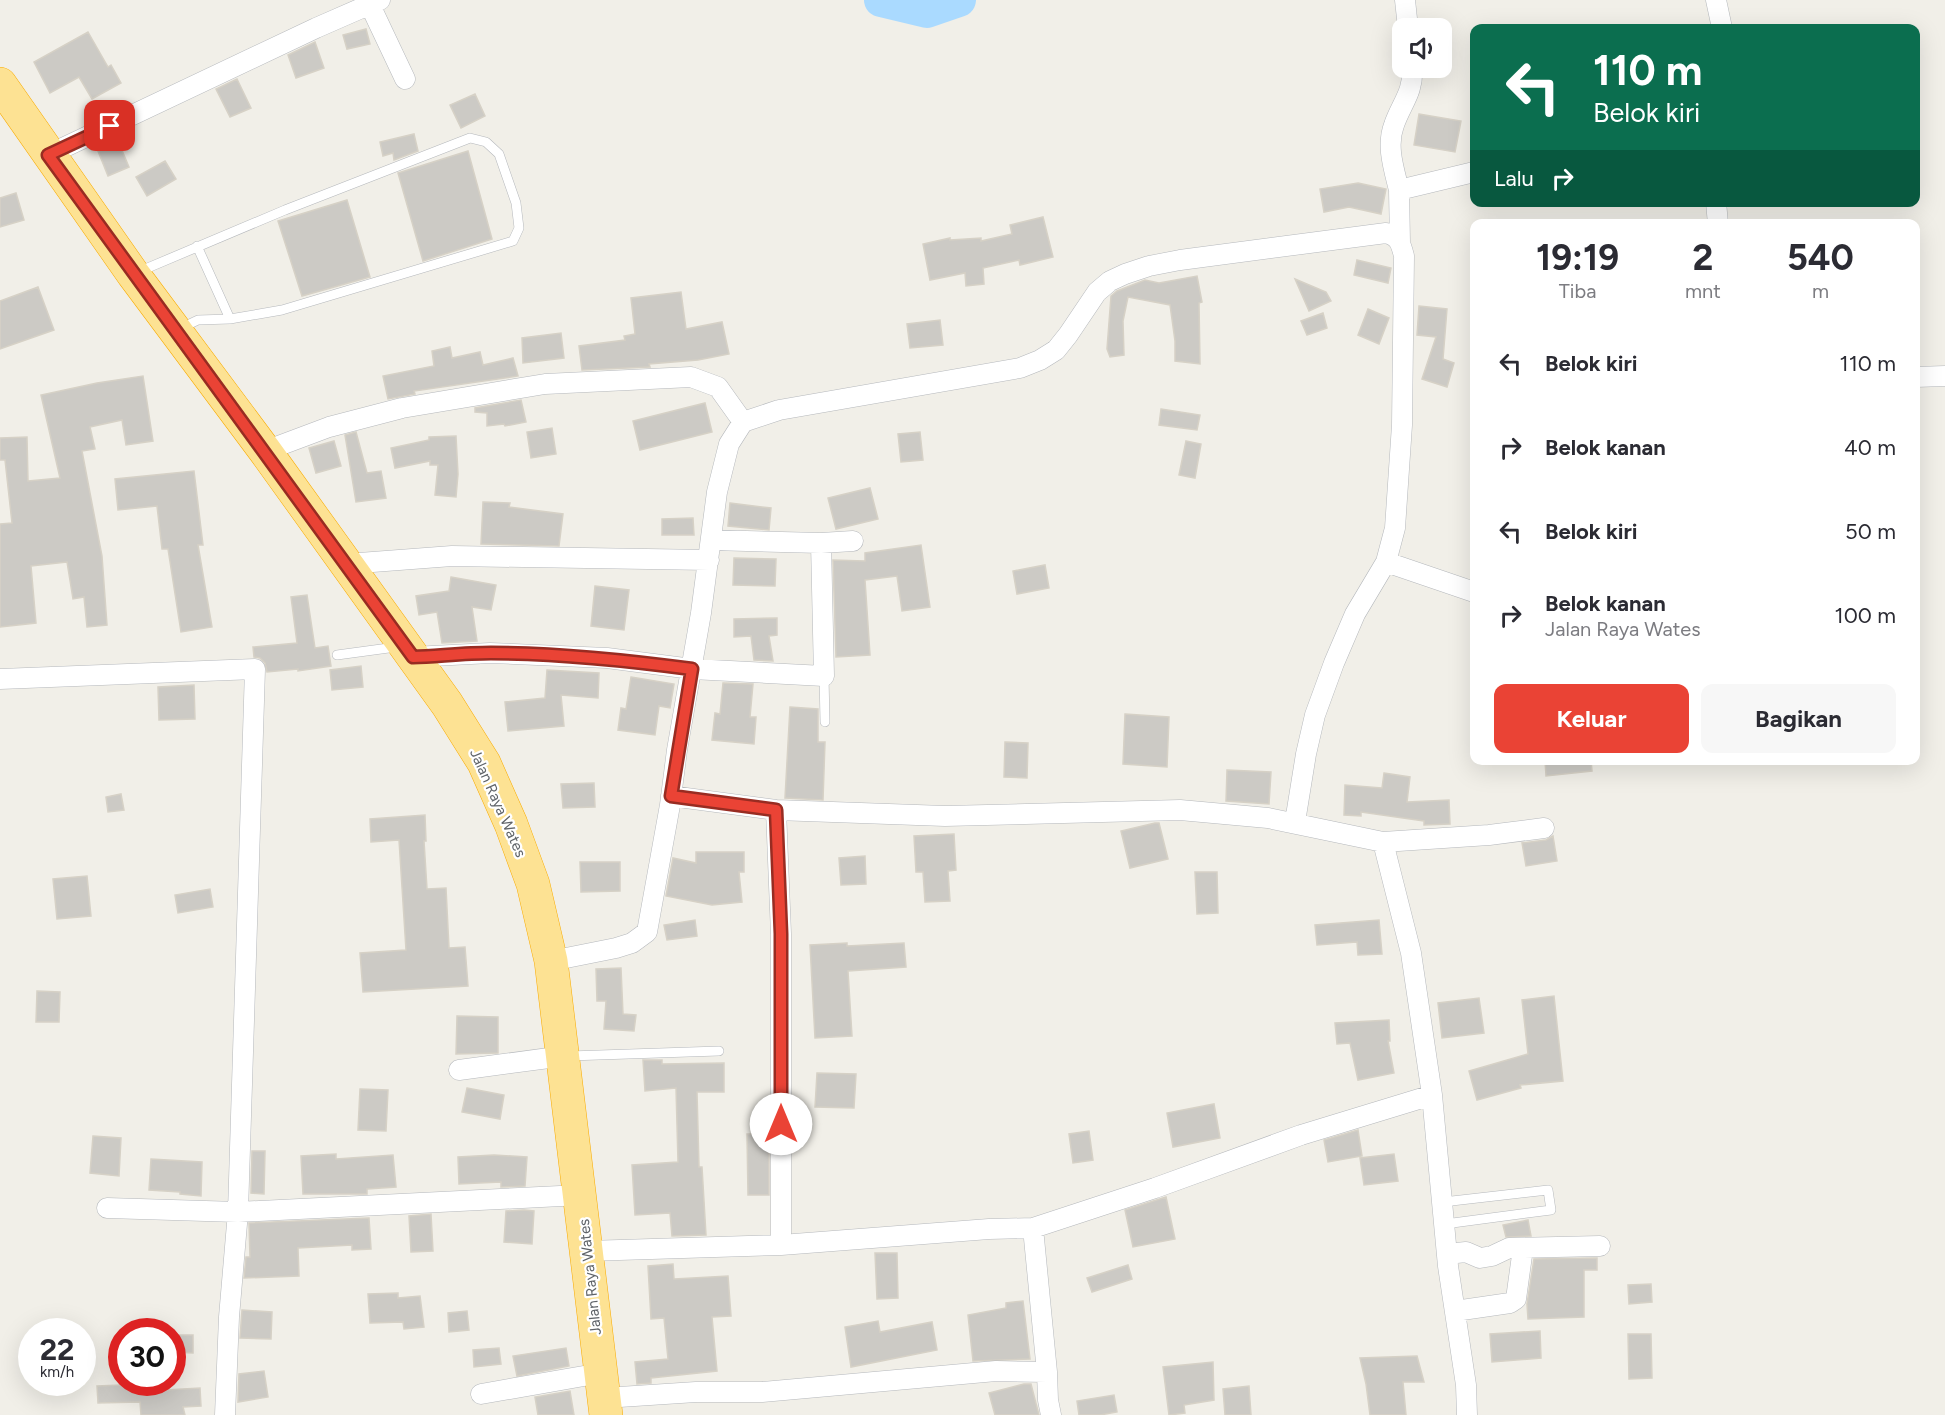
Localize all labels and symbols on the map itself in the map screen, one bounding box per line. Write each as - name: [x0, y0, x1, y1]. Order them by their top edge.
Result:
- pin: [84, 100, 135, 151]
- street label: Jalan Raya Wates: [466, 746, 530, 860]
- position arrow: [749, 1092, 813, 1156]
- street label: Jalan Raya Wates: [575, 1218, 605, 1336]
- speed limit sign: 30: [108, 1318, 186, 1396]

